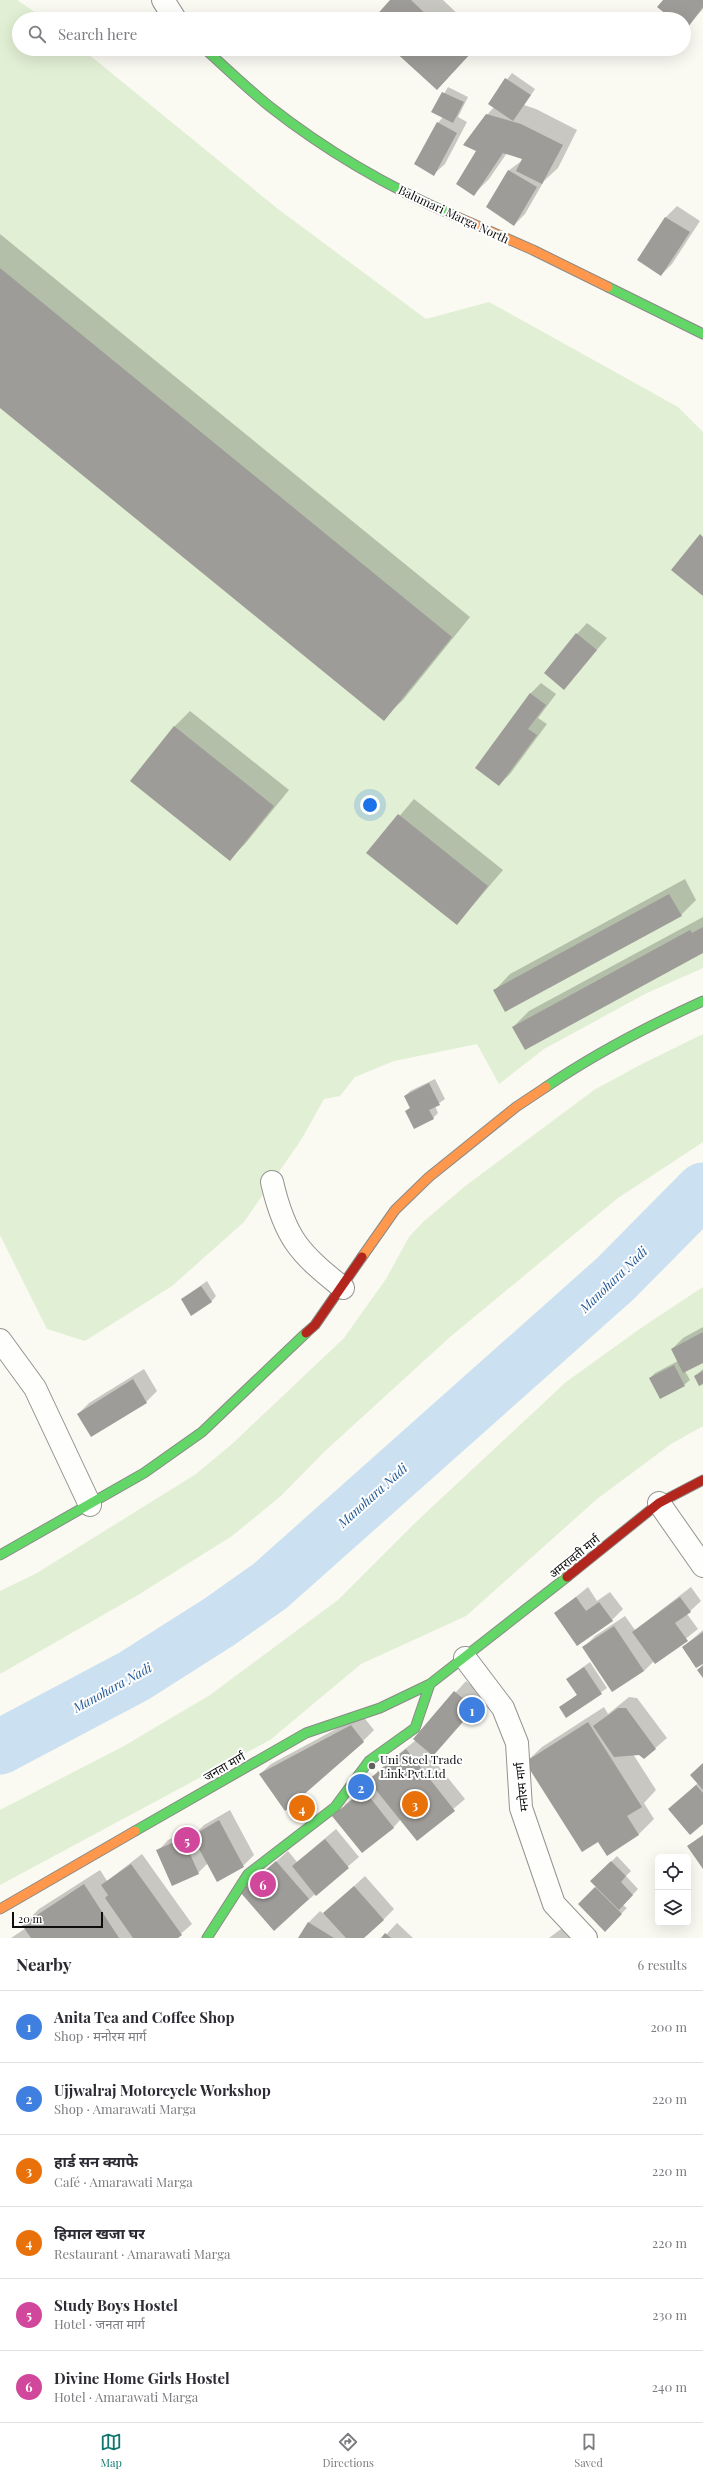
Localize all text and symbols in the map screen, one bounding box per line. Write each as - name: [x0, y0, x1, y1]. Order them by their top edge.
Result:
- search box: [12, 12, 691, 56]
- icon: search: [26, 23, 48, 45]
- text: Search here: [58, 24, 137, 44]
- street label: Balumari Marga North: [396, 181, 512, 247]
- your location: [360, 795, 380, 815]
- water label: Manohara Nadi: [575, 1242, 651, 1316]
- water label: Manohara Nadi: [333, 1459, 411, 1531]
- street label: अमरावती मार्ग: [545, 1530, 604, 1581]
- water label: Manohara Nadi: [69, 1658, 155, 1716]
- pin: 1: [459, 1695, 485, 1725]
- street label: जनता मार्ग: [200, 1747, 249, 1784]
- place label: Uni Steel Trade Link Pvt.Ltd: [380, 1751, 463, 1781]
- marker: Uni Steel Trade Link Pvt.Ltd: [367, 1761, 377, 1771]
- street label: मनोरम मार्ग: [510, 1761, 532, 1812]
- pin: 2: [348, 1772, 374, 1802]
- pin: 3: [402, 1789, 428, 1819]
- pin: 4: [289, 1793, 315, 1823]
- pin: 5: [174, 1825, 200, 1855]
- map controls: [655, 1854, 691, 1926]
- button: locate: [655, 1854, 691, 1890]
- pin: 6: [250, 1869, 276, 1899]
- button: layers: [655, 1890, 691, 1926]
- scale bar: [12, 1910, 103, 1929]
- text: 20 m: [18, 1911, 42, 1926]
- text: Nearby: [16, 1953, 71, 1975]
- text: 6 results: [637, 1956, 687, 1973]
- text: Anita Tea and Coffee Shop: [54, 2007, 235, 2027]
- text: 1: [27, 2018, 31, 2035]
- text: 200 m: [650, 2018, 687, 2035]
- text: Shop · मनोरम मार्ग: [54, 2027, 146, 2044]
- text: Ujjwalraj Motorcycle Workshop: [54, 2080, 271, 2100]
- text: 2: [26, 2090, 32, 2107]
- text: 220 m: [652, 2090, 687, 2107]
- text: Shop · Amarawati Marga: [54, 2100, 196, 2117]
- text: हार्ड सन क्याफे: [54, 2151, 138, 2171]
- text: 3: [26, 2162, 32, 2179]
- text: 220 m: [652, 2162, 687, 2179]
- text: Café · Amarawati Marga: [54, 2173, 193, 2190]
- text: हिमाल खजा घर: [54, 2223, 145, 2243]
- text: 4: [26, 2234, 32, 2251]
- text: 220 m: [652, 2234, 687, 2251]
- text: Restaurant · Amarawati Marga: [54, 2245, 231, 2262]
- text: Study Boys Hostel: [54, 2295, 178, 2315]
- text: 5: [26, 2306, 32, 2323]
- text: 230 m: [652, 2306, 687, 2323]
- text: Hotel · जनता मार्ग: [54, 2315, 145, 2332]
- text: Divine Home Girls Hostel: [54, 2368, 230, 2388]
- text: 6: [25, 2378, 33, 2395]
- text: 240 m: [652, 2378, 687, 2395]
- text: Hotel · Amarawati Marga: [54, 2388, 198, 2405]
- tab: Map: [100, 2431, 122, 2470]
- tab: Directions: [322, 2431, 374, 2470]
- tab: Saved: [574, 2431, 603, 2470]

